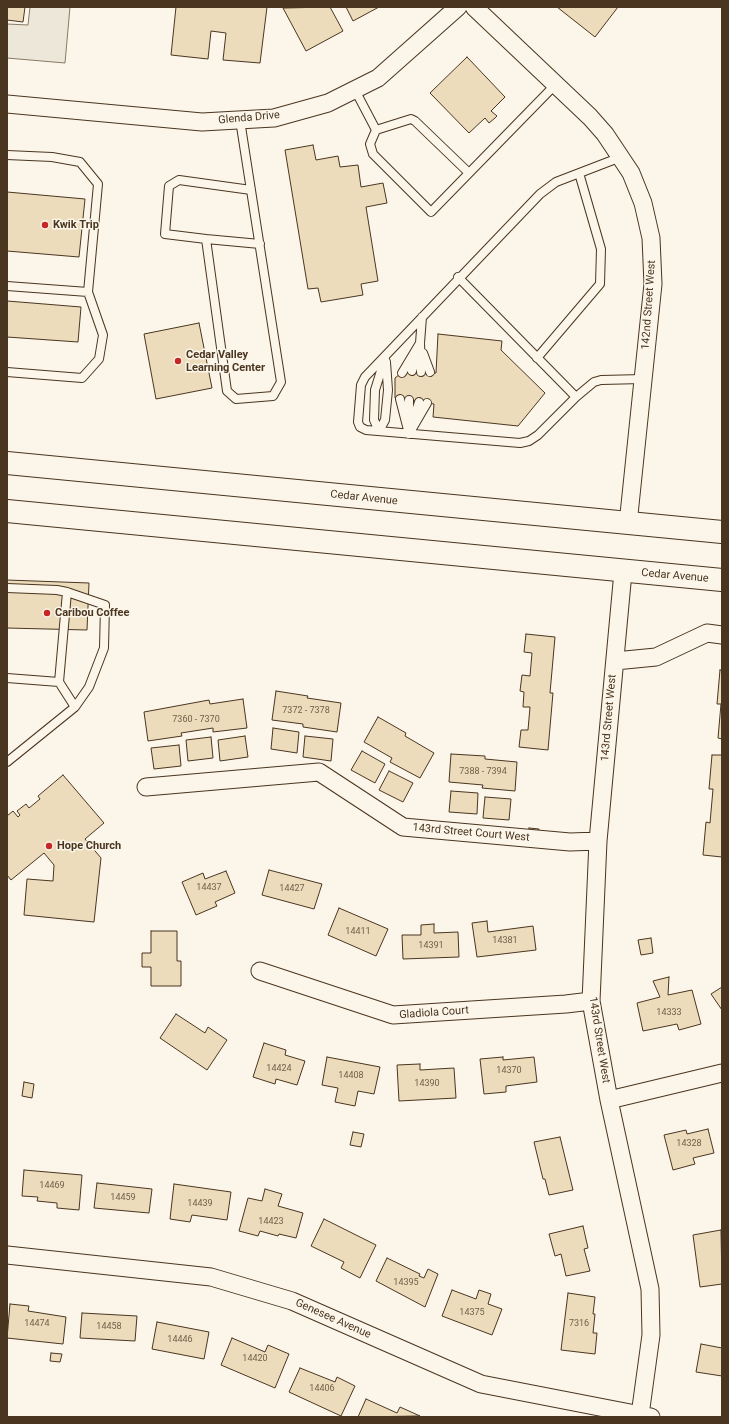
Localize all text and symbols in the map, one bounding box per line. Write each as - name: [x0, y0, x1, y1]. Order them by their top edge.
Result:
- street label: Glenda Drive: [218, 109, 280, 127]
- place label: Kwik Trip: [53, 218, 99, 232]
- marker: Kwik Trip: [40, 220, 50, 230]
- street label: 142nd Street West: [639, 260, 659, 350]
- place label: Cedar Valley Learning Center: [186, 348, 265, 374]
- marker: Cedar Valley Learning Center: [173, 356, 183, 366]
- street label: Cedar Avenue: [330, 488, 398, 508]
- street label: Cedar Avenue: [641, 566, 709, 586]
- place label: Caribou Coffee: [55, 606, 129, 620]
- marker: Caribou Coffee: [42, 608, 52, 618]
- street label: 143rd Street West: [599, 674, 619, 762]
- house number: 7372 - 7378: [282, 706, 330, 716]
- house number: 7360 - 7370: [172, 715, 220, 725]
- house number: 7388 - 7394: [459, 767, 507, 777]
- street label: 143rd Street Court West: [412, 821, 530, 845]
- place label: Hope Church: [57, 839, 121, 853]
- marker: Hope Church: [44, 841, 54, 851]
- house number: 14437: [196, 883, 222, 893]
- house number: 14427: [279, 884, 305, 894]
- house number: 14411: [345, 927, 371, 937]
- house number: 14381: [492, 936, 518, 946]
- house number: 14391: [418, 941, 444, 951]
- street label: 143rd Street West: [586, 996, 612, 1084]
- street label: Gladiola Court: [399, 1004, 469, 1022]
- house number: 14333: [656, 1008, 682, 1018]
- house number: 14424: [266, 1064, 292, 1074]
- house number: 14370: [496, 1066, 522, 1076]
- house number: 14408: [338, 1071, 364, 1081]
- house number: 14390: [414, 1079, 440, 1089]
- house number: 14328: [676, 1139, 702, 1149]
- house number: 14469: [39, 1181, 65, 1191]
- house number: 14459: [110, 1193, 136, 1203]
- house number: 14439: [187, 1199, 213, 1209]
- house number: 14423: [258, 1217, 284, 1227]
- house number: 14395: [393, 1278, 419, 1288]
- street label: Genesee Avenue: [293, 1296, 373, 1342]
- house number: 14375: [459, 1308, 485, 1318]
- house number: 14474: [24, 1319, 50, 1329]
- house number: 7316: [569, 1319, 589, 1329]
- house number: 14458: [96, 1322, 122, 1332]
- house number: 14446: [167, 1335, 193, 1345]
- house number: 14420: [242, 1354, 268, 1364]
- house number: 14406: [309, 1384, 335, 1394]

